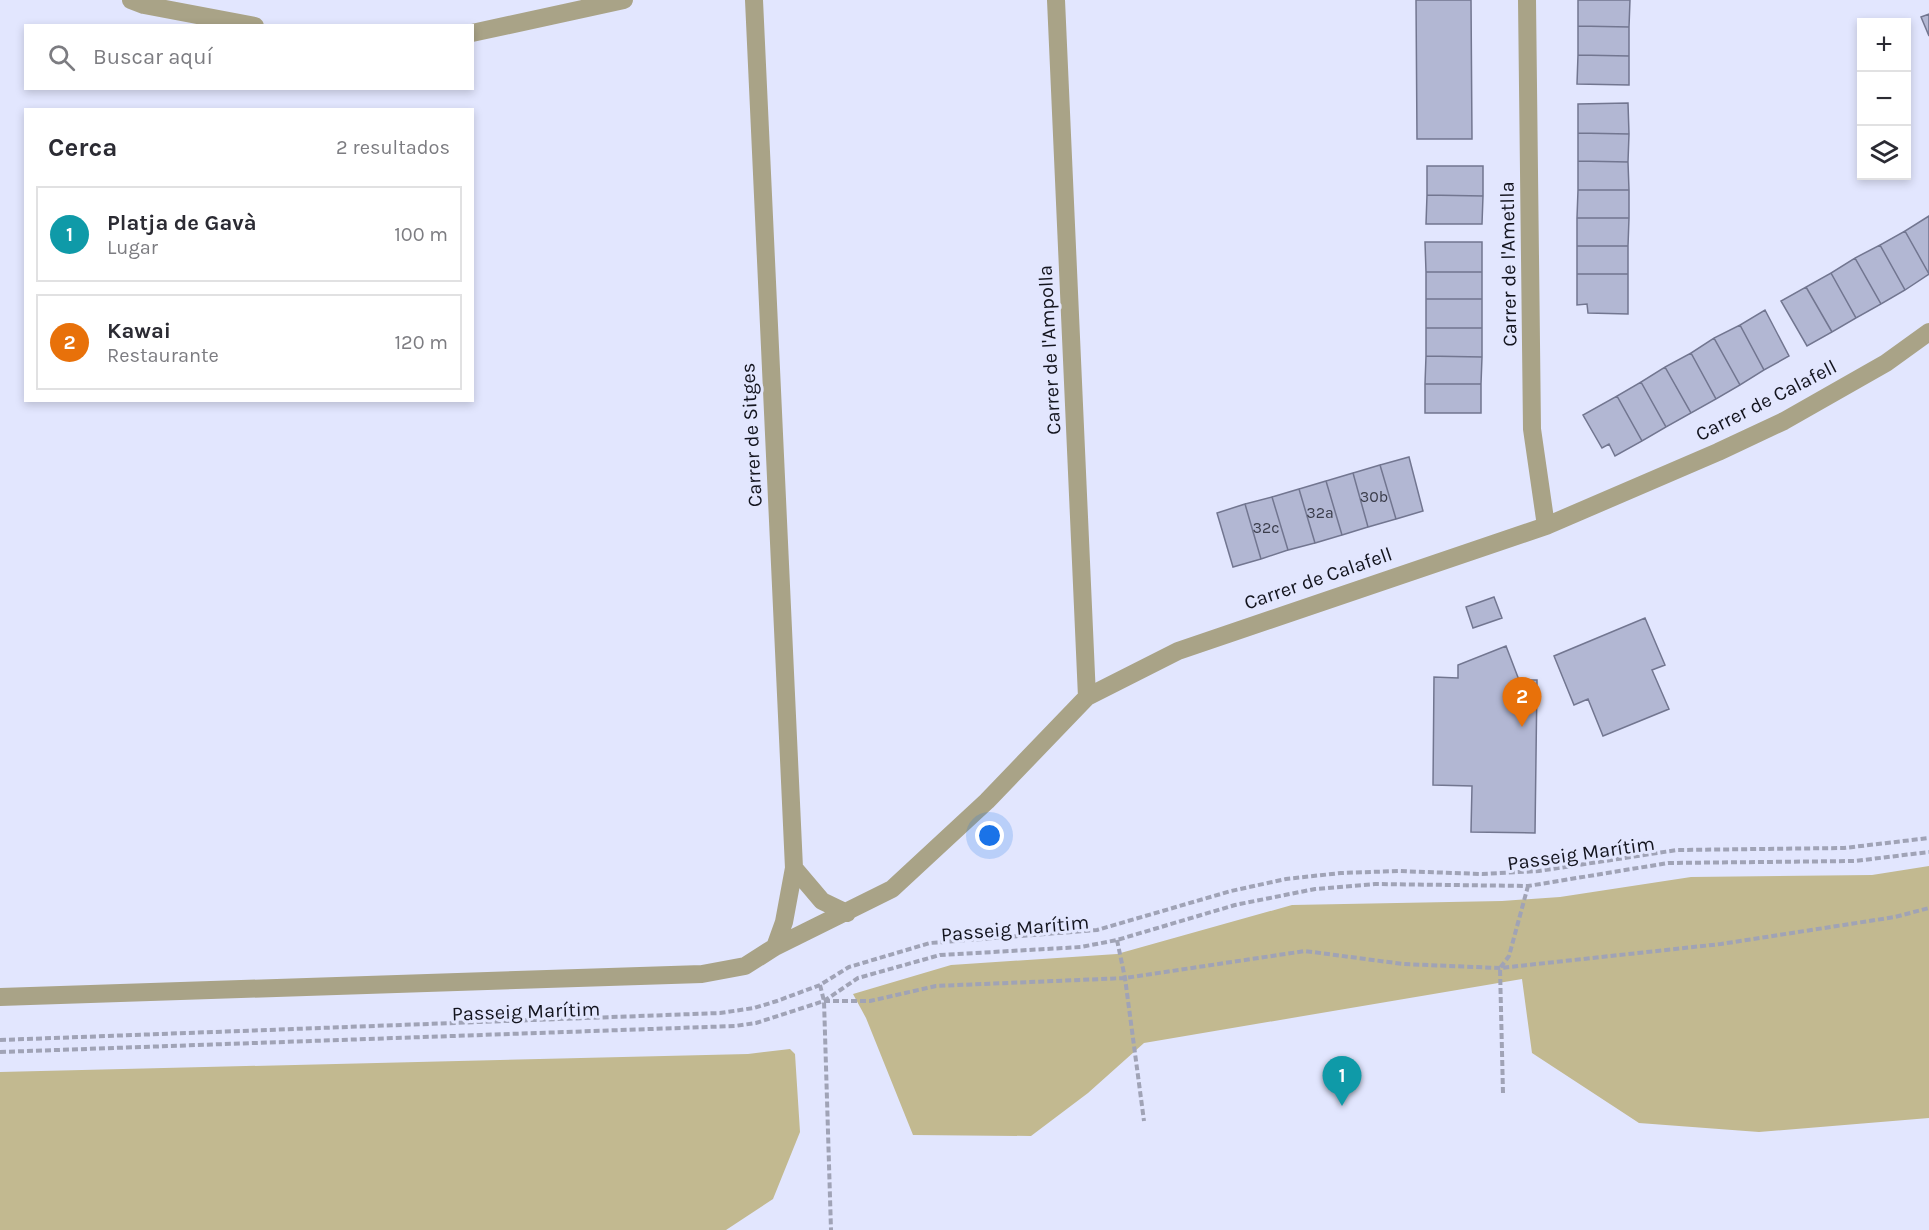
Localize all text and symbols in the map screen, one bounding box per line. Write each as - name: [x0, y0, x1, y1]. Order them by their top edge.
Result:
- map controls: [1857, 18, 1911, 180]
- button: +: [1857, 18, 1911, 72]
- search box: [24, 24, 474, 90]
- icon: search: [45, 41, 78, 74]
- text: Buscar aquí: [93, 44, 213, 70]
- button: −: [1857, 72, 1911, 126]
- button: layers: [1857, 126, 1911, 180]
- text: Cerca: [48, 132, 117, 163]
- text: 2 resultados: [336, 136, 450, 159]
- street label: Carrer de l'Ametlla: [1496, 181, 1521, 347]
- text: Platja de Gavà: [107, 210, 257, 236]
- text: 1: [66, 223, 73, 246]
- text: 100 m: [394, 223, 448, 246]
- text: Lugar: [107, 236, 158, 259]
- street label: Carrer de l'Ampolla: [1034, 264, 1065, 436]
- text: Kawai: [107, 318, 171, 344]
- text: 2: [63, 331, 76, 354]
- text: 120 m: [394, 331, 448, 354]
- text: Restaurante: [107, 344, 219, 367]
- street label: Carrer de Calafell: [1692, 355, 1841, 446]
- street label: Carrer de Sitges: [736, 362, 767, 508]
- house number: 30b: [1360, 487, 1388, 506]
- house number: 32a: [1306, 503, 1334, 522]
- house number: 32c: [1253, 518, 1279, 537]
- street label: Carrer de Calafell: [1241, 542, 1395, 615]
- pin: 2: [1502, 678, 1541, 727]
- your location: [975, 821, 1004, 850]
- street label: Passeig Marítim: [1506, 832, 1656, 875]
- street label: Passeig Marítim: [940, 911, 1090, 946]
- street label: Passeig Marítim: [451, 997, 601, 1026]
- pin: 1: [1322, 1056, 1362, 1106]

